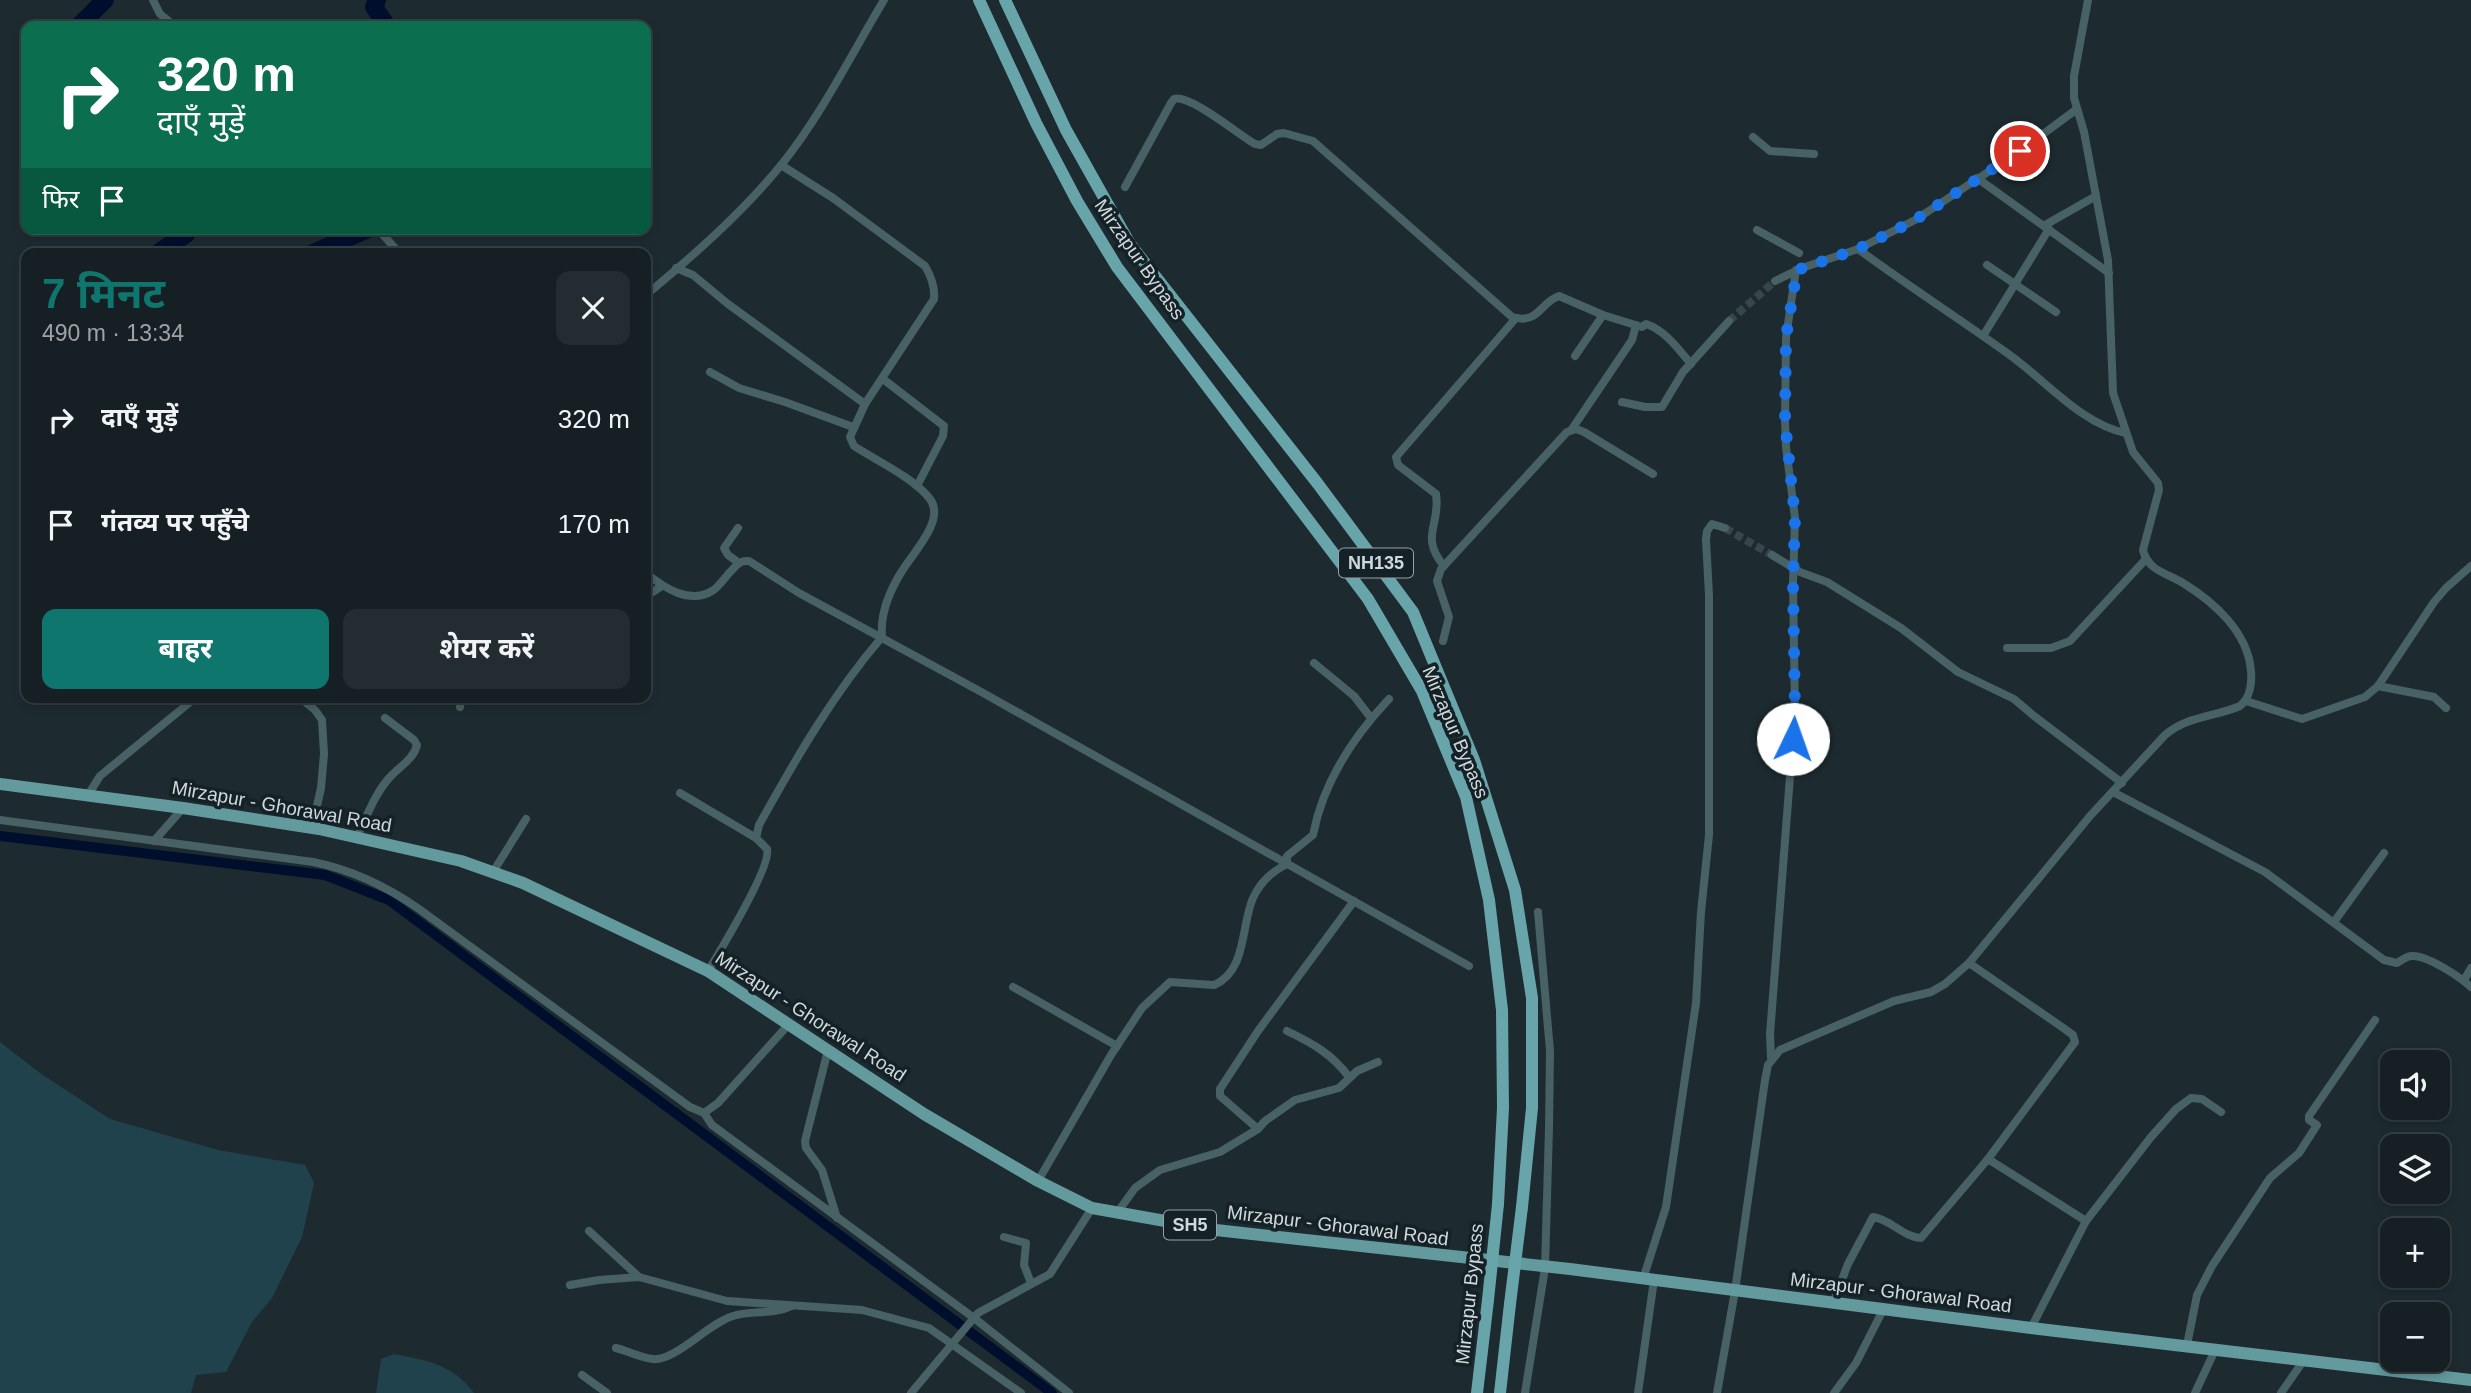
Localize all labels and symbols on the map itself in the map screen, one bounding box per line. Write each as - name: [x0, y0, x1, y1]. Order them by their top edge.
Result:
- pin: [1990, 121, 2050, 181]
- street label: Mirzapur Bypass: [1090, 195, 1189, 323]
- road number: NH135: [1339, 548, 1413, 578]
- street label: Mirzapur Bypass: [1418, 663, 1493, 801]
- position arrow: [1756, 702, 1830, 776]
- street label: Mirzapur - Ghorawal Road: [170, 777, 393, 836]
- street label: Mirzapur - Ghorawal Road: [712, 947, 910, 1086]
- street label: Mirzapur - Ghorawal Road: [1226, 1201, 1450, 1249]
- road number: SH5: [1164, 1210, 1216, 1240]
- street label: Mirzapur Bypass: [1452, 1223, 1487, 1366]
- street label: Mirzapur - Ghorawal Road: [1789, 1268, 2013, 1316]

